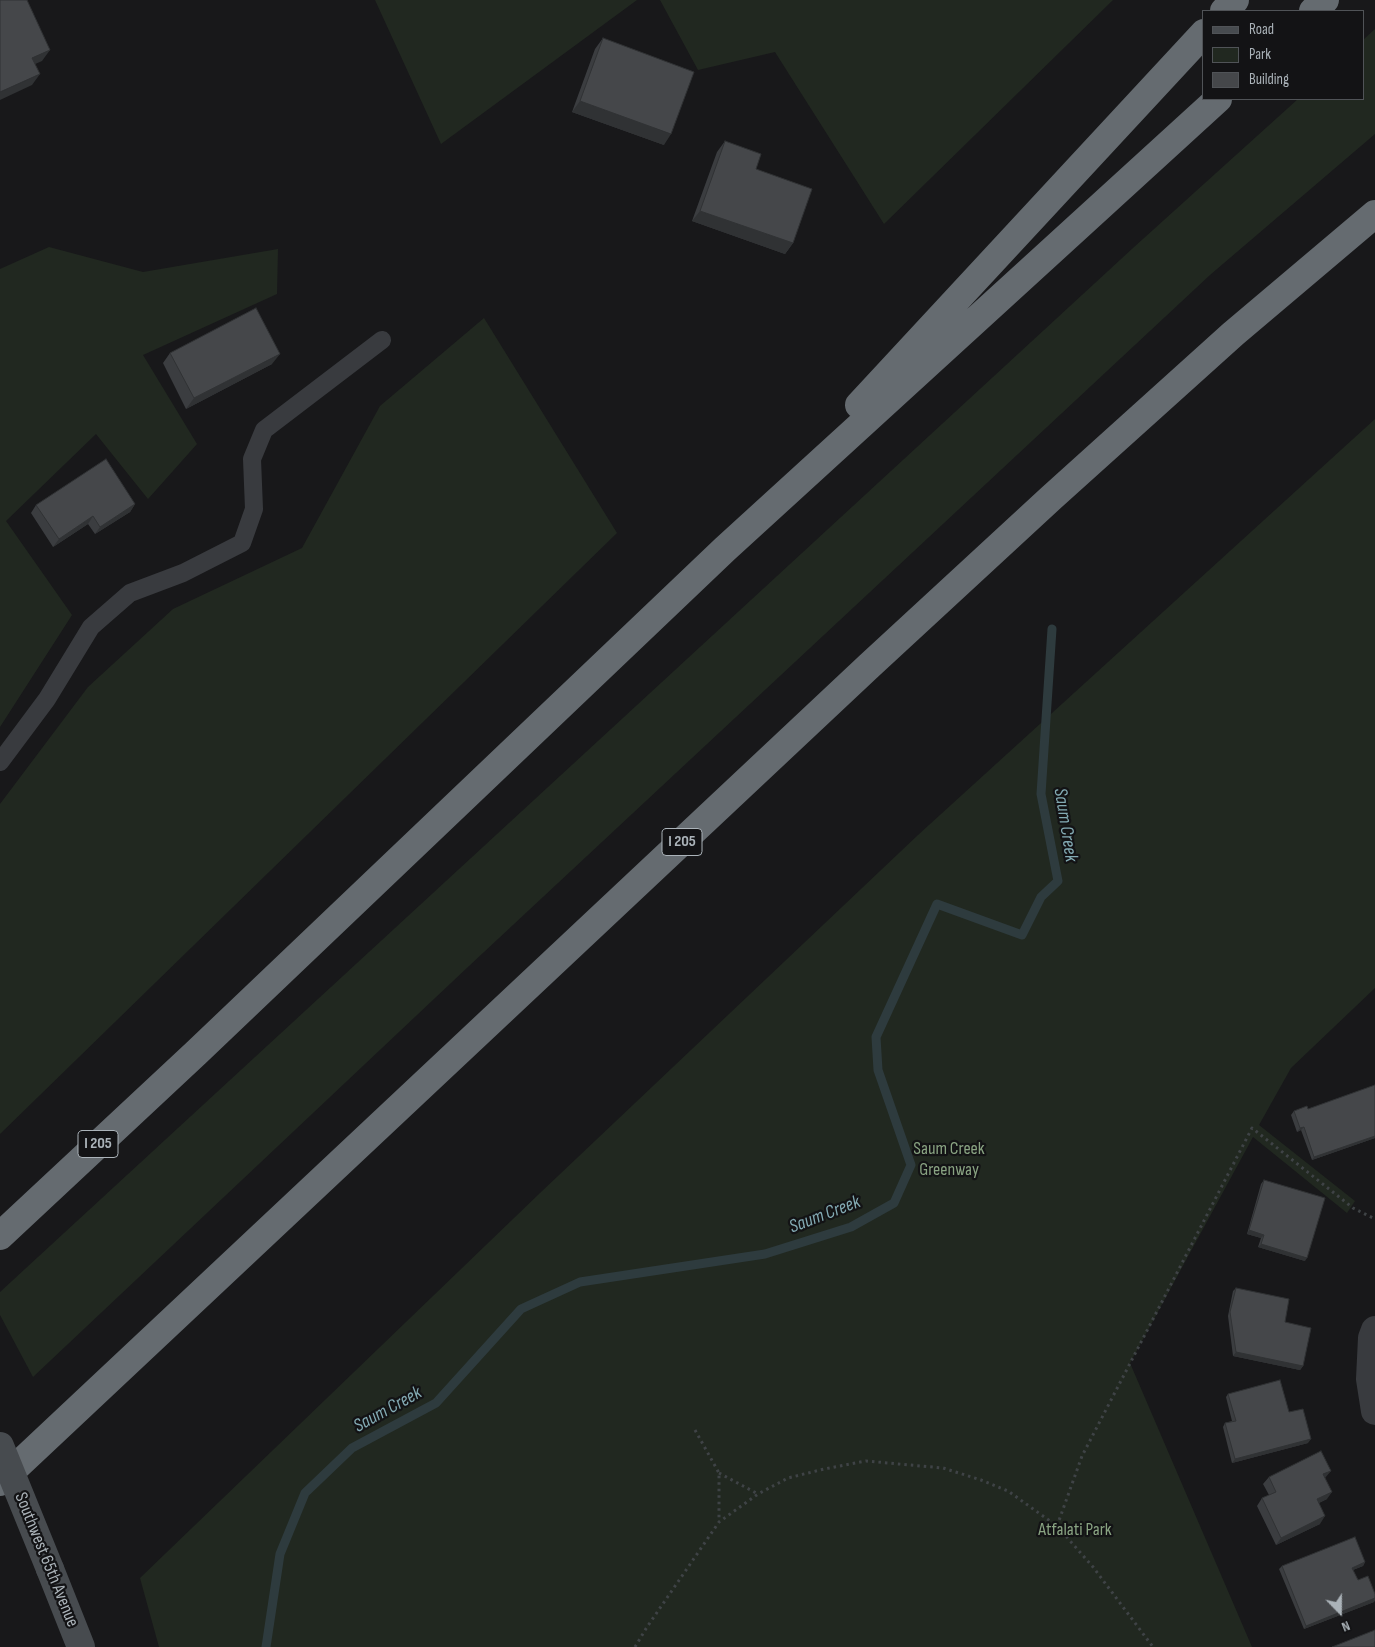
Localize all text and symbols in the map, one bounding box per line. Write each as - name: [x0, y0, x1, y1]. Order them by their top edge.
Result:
- legend: [1202, 10, 1365, 100]
- text: Road: [1249, 20, 1274, 39]
- text: Park: [1249, 45, 1271, 64]
- text: Building: [1249, 70, 1289, 89]
- water label: Saum Creek: [1048, 787, 1082, 863]
- road number: I 205: [662, 829, 702, 856]
- road number: I 205: [78, 1130, 118, 1158]
- park label: Saum Creek Greenway: [913, 1138, 985, 1180]
- water label: Saum Creek: [786, 1191, 864, 1239]
- water label: Saum Creek: [350, 1382, 426, 1438]
- street label: Southwest 65th Avenue: [9, 1490, 83, 1630]
- park label: Atfalati Park: [1038, 1519, 1112, 1541]
- north arrow: [1315, 1587, 1365, 1637]
- text: N: [1339, 1617, 1352, 1636]

